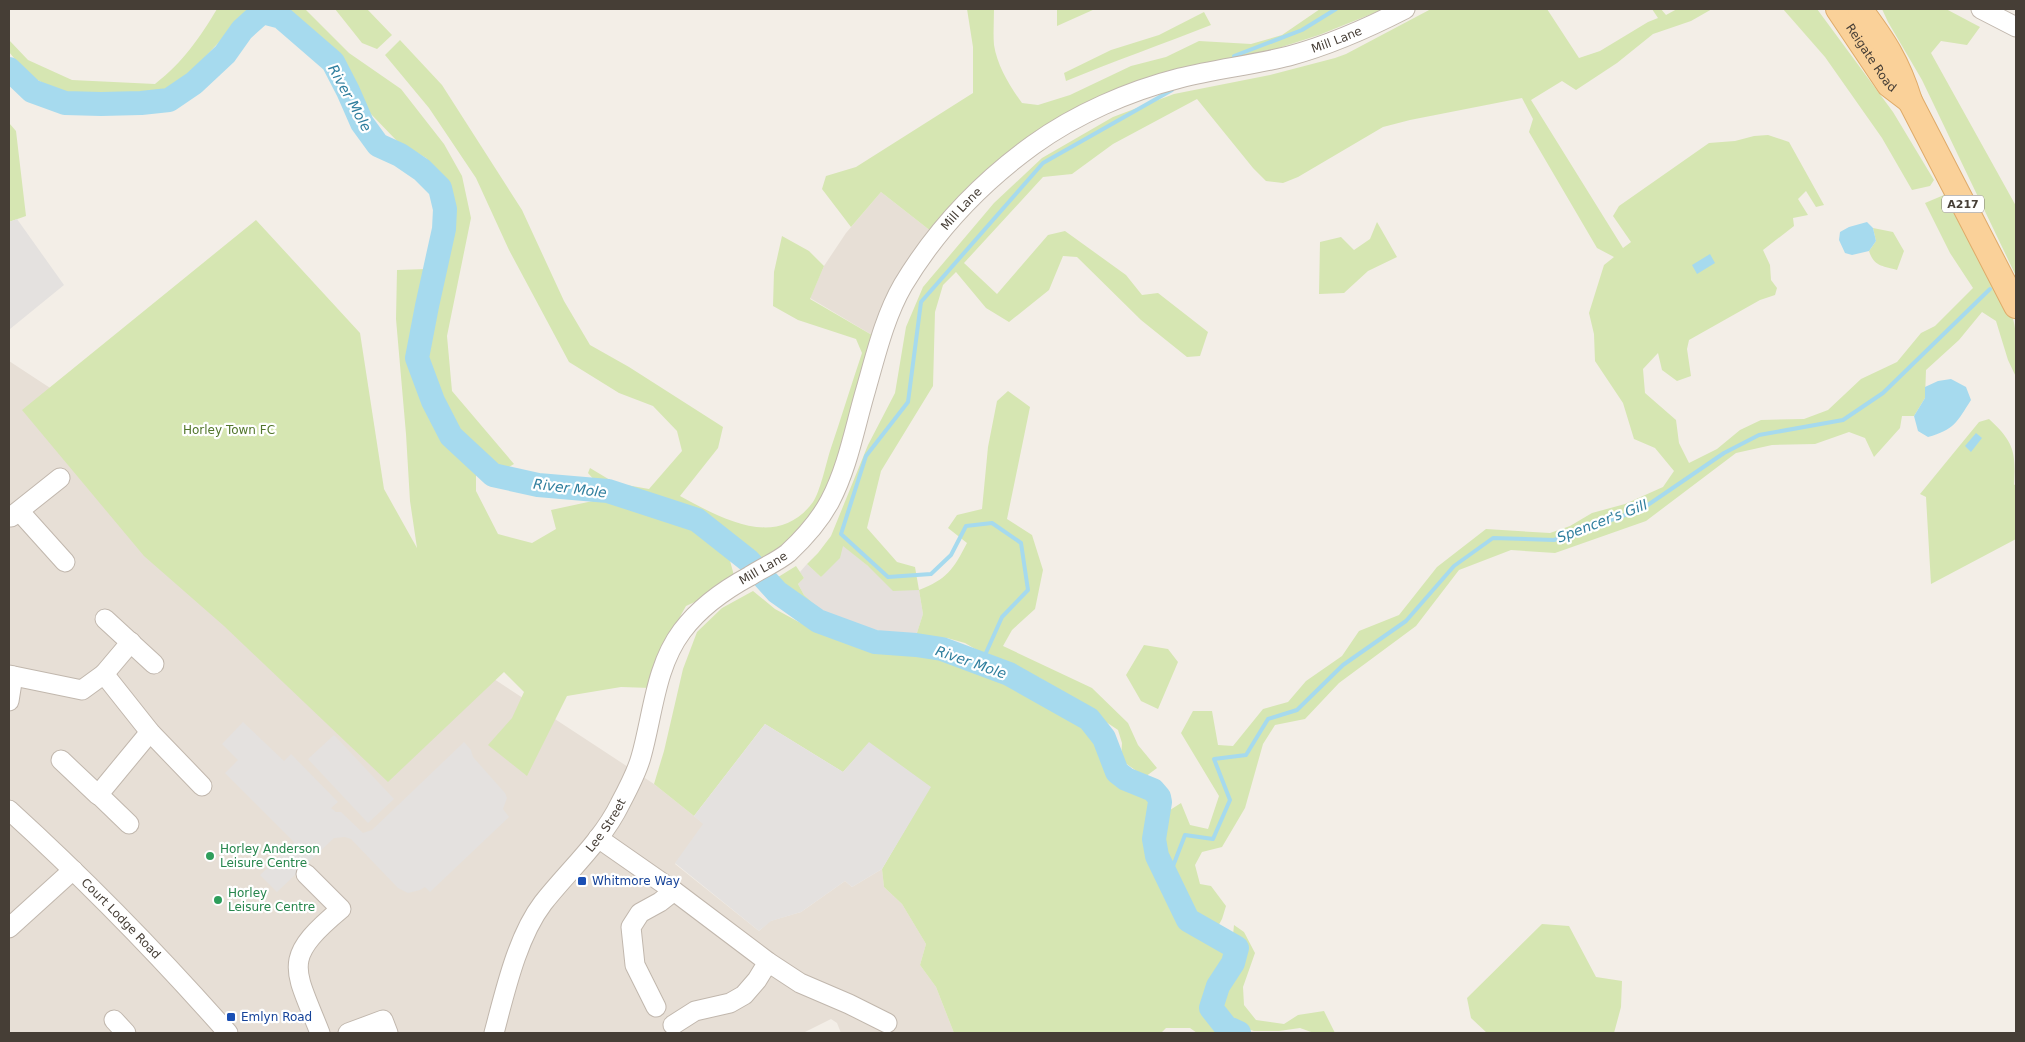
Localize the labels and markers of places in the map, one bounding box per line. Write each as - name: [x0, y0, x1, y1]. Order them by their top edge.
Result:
- place label: Horley Anderson Leisure Centre: [220, 842, 320, 870]
- marker: Horley Anderson Leisure Centre: [204, 850, 216, 862]
- place label: Whitmore Way: [592, 874, 680, 888]
- marker: Whitmore Way: [576, 875, 588, 887]
- place label: Horley Leisure Centre: [228, 886, 315, 914]
- marker: Horley Leisure Centre: [212, 894, 224, 906]
- place label: Emlyn Road: [241, 1010, 312, 1024]
- marker: Emlyn Road: [225, 1011, 237, 1023]

